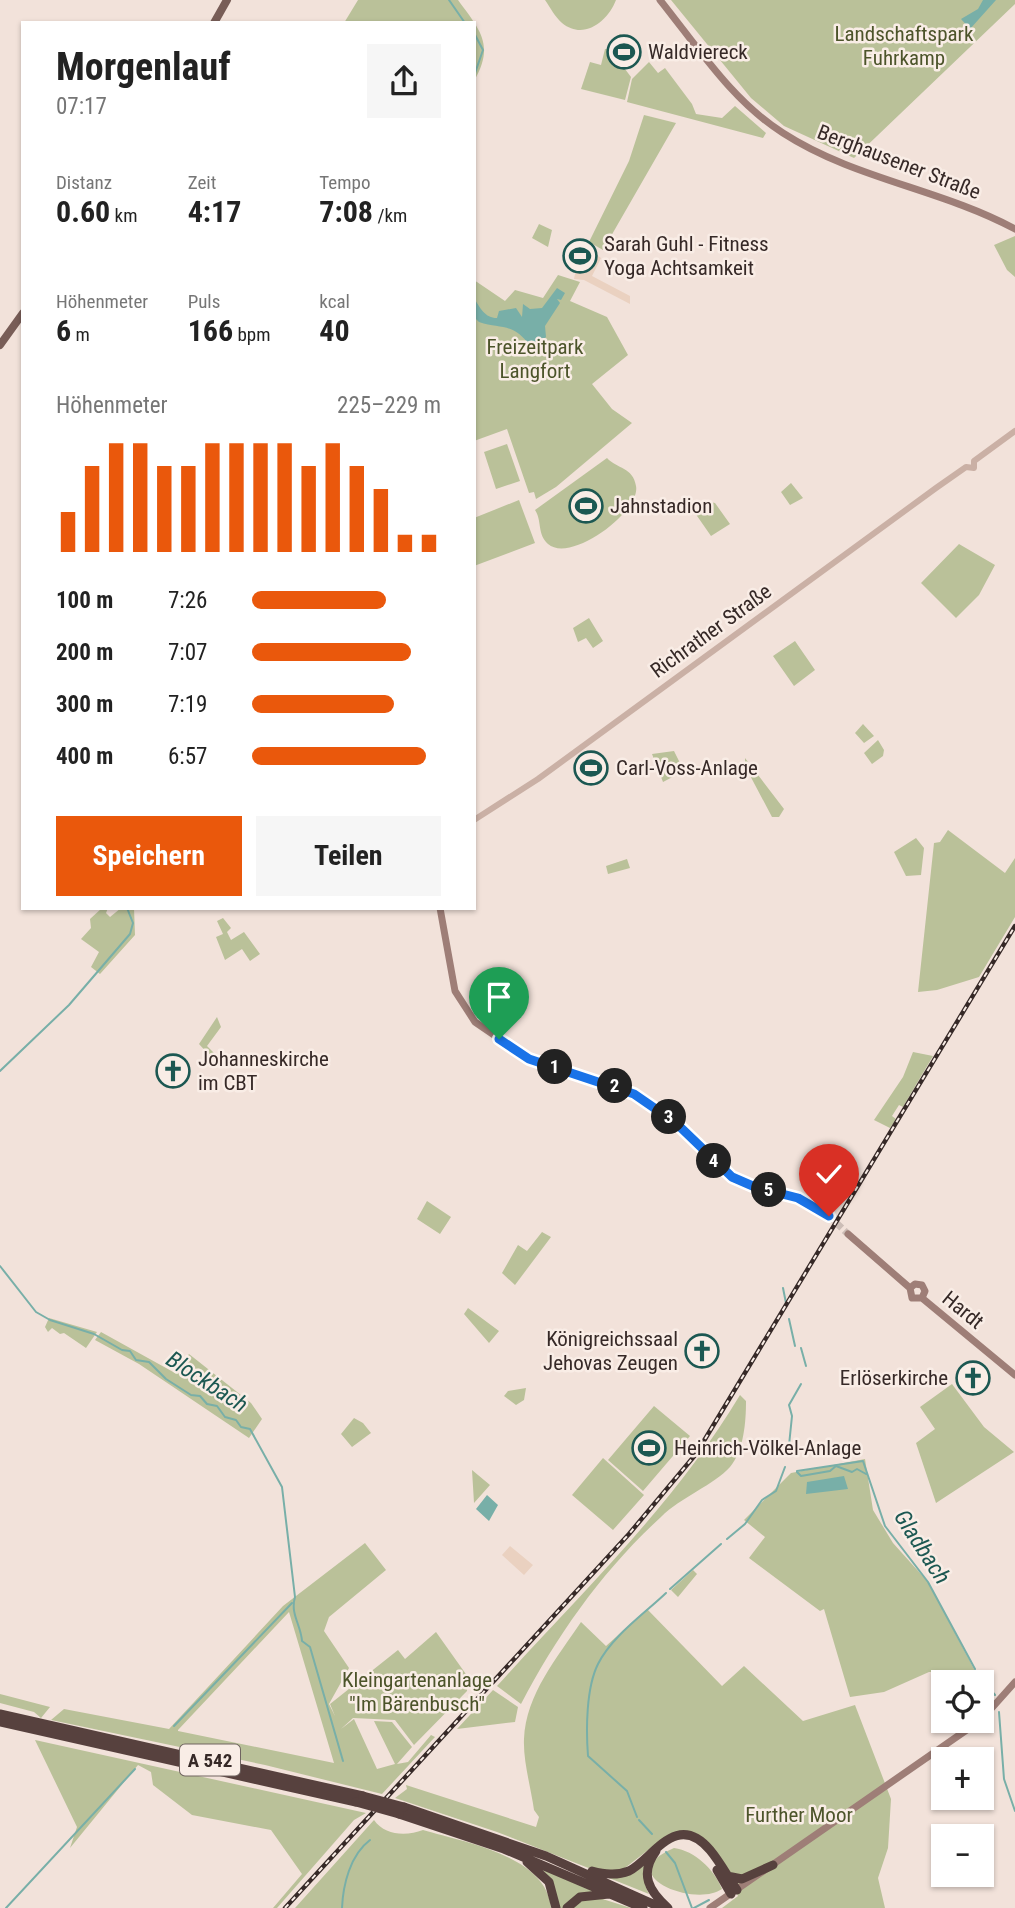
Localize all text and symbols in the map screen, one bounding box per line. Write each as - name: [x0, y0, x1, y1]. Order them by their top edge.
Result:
- park label: Landschaftspark Fuhrkamp: [835, 22, 974, 70]
- sports icon: Waldviereck: [605, 33, 643, 71]
- place label: Waldviereck: [648, 40, 748, 64]
- button: share: [367, 44, 441, 118]
- text: Morgenlauf: [56, 45, 231, 89]
- text: 07:17: [56, 93, 107, 120]
- street label: Berghausener Straße: [814, 120, 984, 204]
- text: Distanz: [56, 171, 112, 194]
- text: Zeit: [188, 171, 216, 194]
- text: Tempo: [319, 171, 370, 194]
- text: 0.60: [56, 194, 110, 229]
- text: 4:17: [188, 194, 241, 229]
- text: 7:08: [319, 194, 373, 229]
- text: km: [110, 204, 137, 227]
- text: /km: [373, 204, 407, 227]
- place label: Sarah Guhl - Fitness Yoga Achtsamkeit: [604, 232, 769, 280]
- sports icon: Sarah Guhl - Fitness Yoga Achtsamkeit: [561, 237, 599, 275]
- text: Höhenmeter: [56, 290, 148, 313]
- text: Puls: [188, 290, 220, 313]
- text: kcal: [319, 290, 350, 313]
- text: 6: [56, 313, 71, 348]
- text: 166: [188, 313, 233, 348]
- text: 40: [319, 313, 350, 348]
- text: m: [71, 323, 90, 346]
- text: bpm: [233, 323, 271, 346]
- park label: Freizeitpark Langfort: [487, 335, 584, 383]
- text: Höhenmeter: [56, 392, 168, 419]
- text: 225–229 m: [337, 392, 441, 419]
- sports icon: Jahnstadion: [567, 487, 605, 525]
- place label: Jahnstadion: [610, 494, 712, 518]
- street label: Richrather Straße: [646, 579, 776, 683]
- text: 100 m: [56, 587, 113, 614]
- text: 7:26: [168, 587, 207, 614]
- text: 200 m: [56, 639, 113, 666]
- text: 7:07: [168, 639, 207, 666]
- text: 300 m: [56, 691, 113, 718]
- text: 7:19: [168, 691, 207, 718]
- text: 400 m: [56, 743, 113, 770]
- text: 6:57: [168, 743, 207, 770]
- sports icon: Carl-Voss-Anlage: [572, 749, 610, 787]
- place label: Carl-Voss-Anlage: [616, 756, 758, 780]
- button: Speichern: [56, 816, 242, 896]
- button: Teilen: [256, 816, 441, 896]
- pin: [469, 967, 529, 1039]
- icon: arrive: [480, 978, 518, 1016]
- place label: Johanneskirche im CBT: [198, 1047, 329, 1095]
- pin: 1: [538, 1050, 572, 1084]
- church icon: Johanneskirche im CBT: [154, 1052, 192, 1090]
- text: 1: [550, 1055, 559, 1078]
- pin: 2: [598, 1068, 632, 1104]
- text: 2: [610, 1074, 619, 1097]
- pin: 3: [652, 1100, 686, 1134]
- text: 3: [664, 1105, 673, 1128]
- pin: 4: [696, 1144, 732, 1178]
- pin: [799, 1144, 859, 1216]
- text: 4: [709, 1149, 718, 1172]
- icon: check: [810, 1155, 848, 1193]
- pin: 5: [752, 1172, 786, 1208]
- text: 5: [764, 1178, 773, 1201]
- street label: Hardt: [938, 1286, 988, 1334]
- place label: Königreichssaal Jehovas Zeugen: [543, 1327, 678, 1375]
- church icon: Königreichssaal Jehovas Zeugen: [683, 1332, 721, 1370]
- water label: Blockbach: [161, 1346, 253, 1418]
- church icon: Erlöserkirche: [954, 1359, 992, 1397]
- place label: Erlöserkirche: [840, 1366, 948, 1390]
- sports icon: Heinrich-Völkel-Anlage: [630, 1429, 668, 1467]
- place label: Heinrich-Völkel-Anlage: [674, 1436, 861, 1460]
- water label: Gladbach: [888, 1505, 956, 1589]
- park label: Kleingartenanlage "Im Bärenbusch": [342, 1668, 492, 1716]
- map controls: [931, 1670, 994, 1887]
- button: locate: [931, 1670, 994, 1733]
- road number: A 542: [180, 1744, 240, 1776]
- button: +: [931, 1747, 994, 1810]
- park label: Further Moor: [745, 1803, 853, 1827]
- button: −: [931, 1824, 994, 1887]

